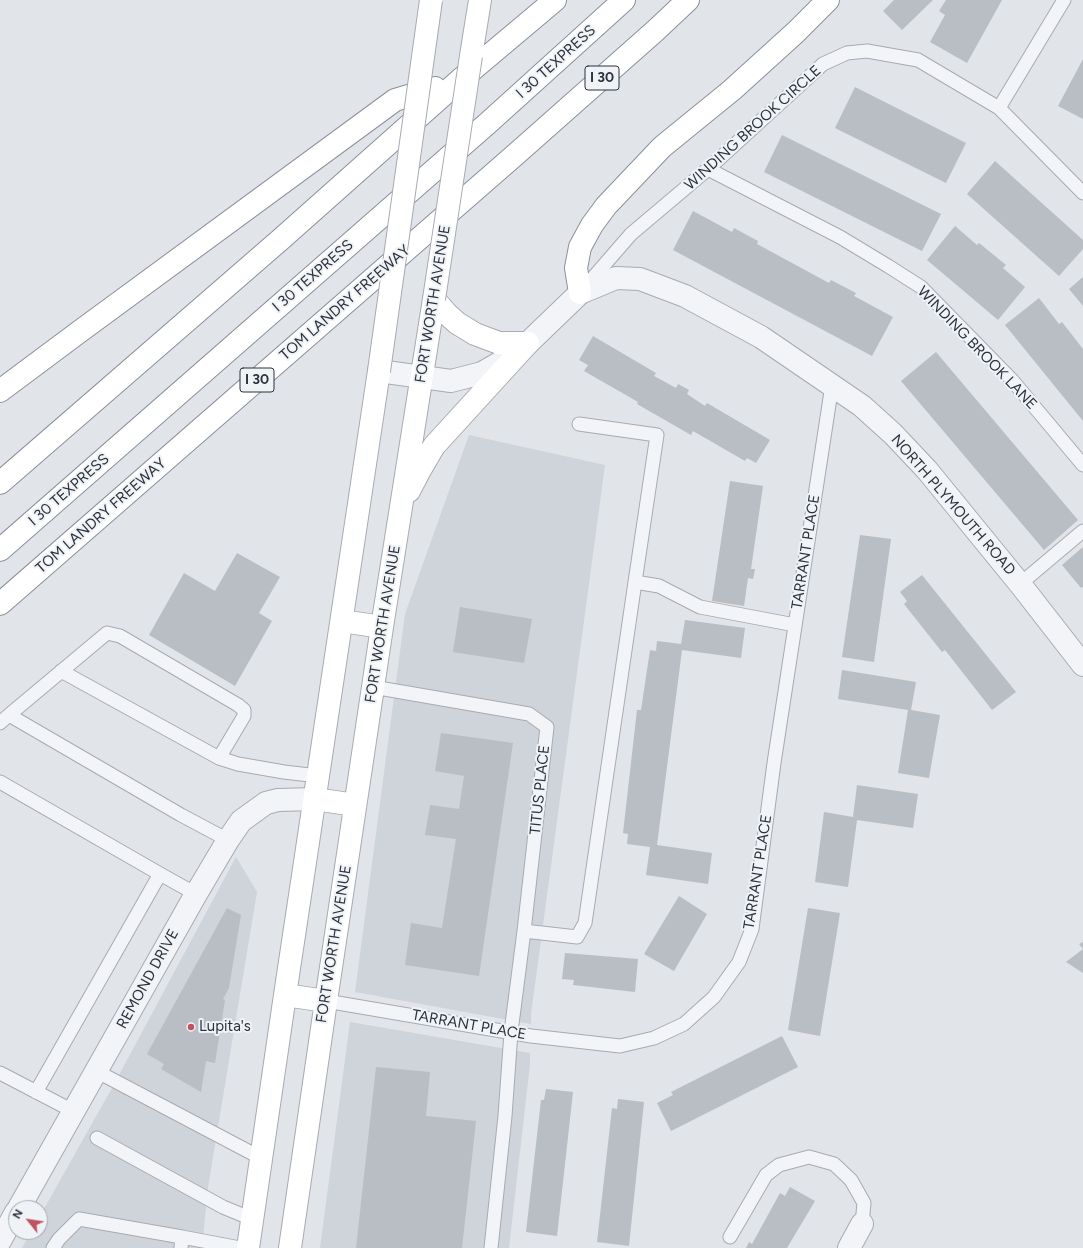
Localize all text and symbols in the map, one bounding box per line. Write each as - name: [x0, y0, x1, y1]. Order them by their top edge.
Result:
- street label: I 30 TEXPRESS: [512, 22, 600, 102]
- street label: WINDING BROOK CIRCLE: [681, 62, 825, 194]
- road number: I 30: [585, 66, 619, 90]
- street label: FORT WORTH AVENUE: [412, 224, 454, 384]
- street label: I 30 TEXPRESS: [269, 236, 357, 316]
- street label: TOM LANDRY FREEWAY: [276, 242, 414, 364]
- street label: WINDING BROOK LANE: [913, 283, 1041, 413]
- road number: I 30: [240, 368, 274, 392]
- street label: NORTH PLYMOUTH ROAD: [887, 431, 1019, 579]
- street label: I 30 TEXPRESS: [25, 450, 113, 530]
- street label: TOM LANDRY FREEWAY: [32, 455, 170, 577]
- street label: TARRANT PLACE: [788, 493, 824, 611]
- street label: FORT WORTH AVENUE: [362, 544, 404, 704]
- street label: TITUS PLACE: [526, 744, 554, 836]
- street label: TARRANT PLACE: [740, 813, 776, 931]
- street label: FORT WORTH AVENUE: [313, 864, 355, 1024]
- street label: REMOND DRIVE: [113, 926, 183, 1032]
- street label: TARRANT PLACE: [410, 1006, 528, 1044]
- place label: Lupita's: [199, 1018, 251, 1036]
- marker: Lupita's: [186, 1022, 196, 1032]
- north arrow: [8, 1200, 48, 1240]
- text: N: [10, 1207, 26, 1221]

